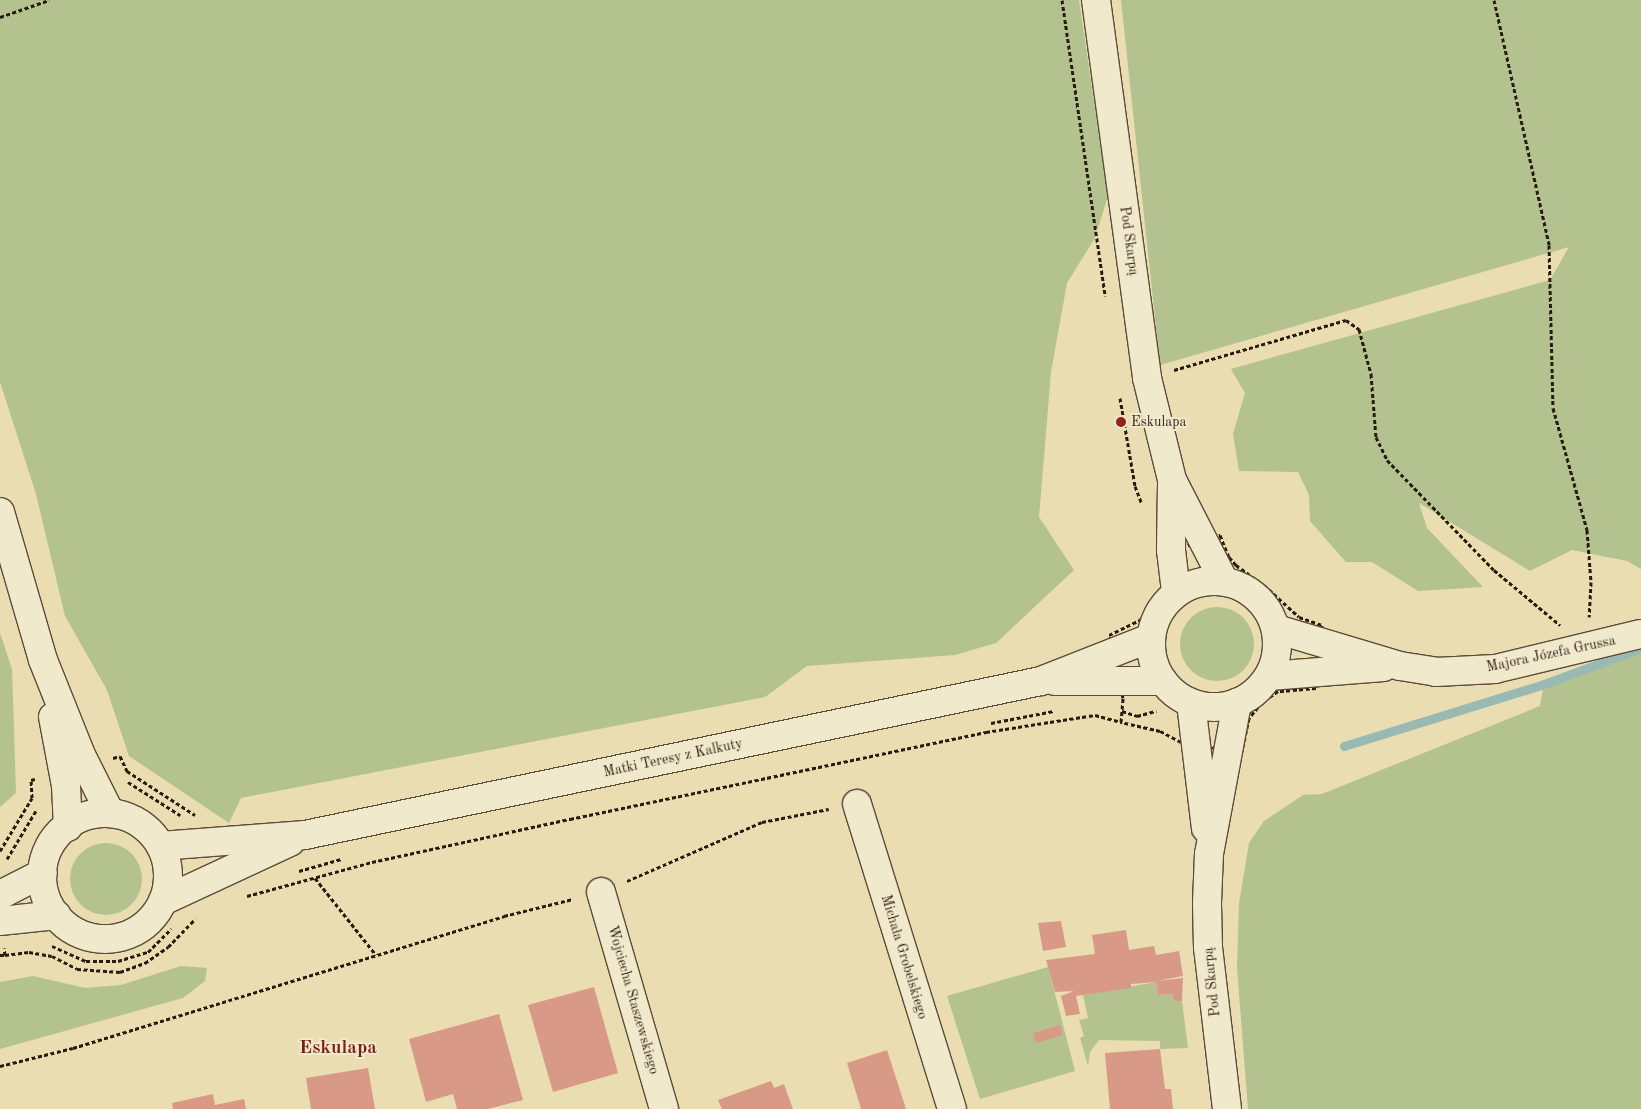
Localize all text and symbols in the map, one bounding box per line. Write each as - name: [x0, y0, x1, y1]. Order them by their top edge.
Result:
- street label: Pod Skarpą: [1116, 205, 1142, 277]
- place label: Eskulapa: [1131, 414, 1186, 430]
- marker: Eskulapa: [1115, 416, 1127, 428]
- street label: Majora Józefa Grussa: [1485, 632, 1617, 676]
- street label: Matki Teresy z Kalkuty: [602, 735, 744, 781]
- street label: Michała Grobelskiego: [877, 893, 931, 1021]
- street label: Wojciecha Staszewskiego: [604, 924, 662, 1076]
- street label: Pod Skarpą: [1200, 946, 1224, 1018]
- district label: Eskulapa: [299, 1038, 377, 1060]

